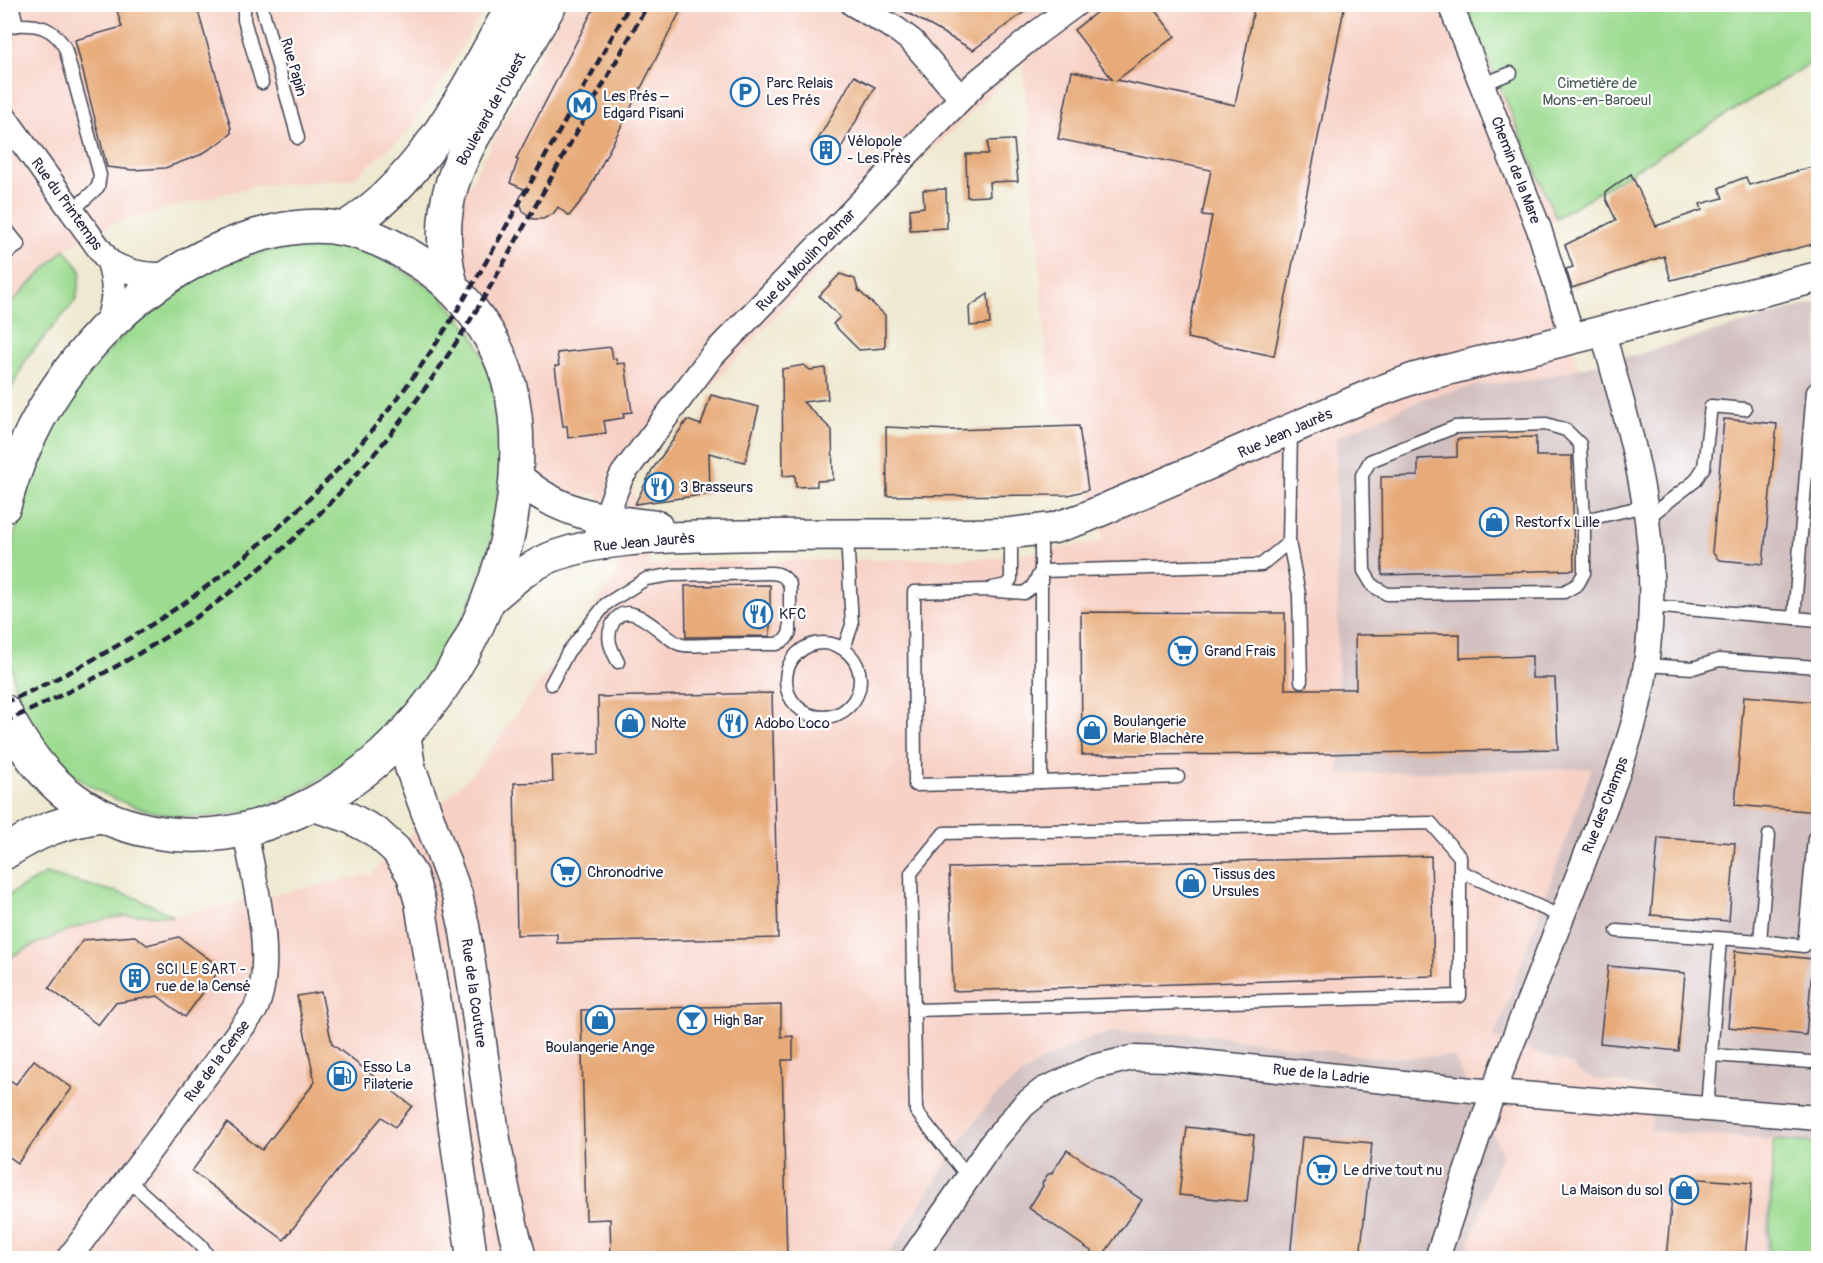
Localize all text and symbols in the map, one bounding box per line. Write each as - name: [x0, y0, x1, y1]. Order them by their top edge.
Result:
- street label: Rue Papin: [276, 36, 311, 98]
- street label: Boulevard de l'Ouest: [452, 49, 531, 169]
- place label: Parc Relais Les Prés: [766, 74, 833, 110]
- park label: Cimetière de Mons-en-Baroeul: [1542, 74, 1652, 110]
- parking icon: Parc Relais Les Prés: [729, 76, 761, 108]
- place label: Les Prés – Edgard Pisani: [603, 87, 684, 123]
- metro station icon: Les Prés – Edgard Pisani: [566, 89, 598, 121]
- street label: Chemin de la Mare: [1486, 114, 1545, 227]
- place label: Vélopole - Les Près: [847, 132, 911, 168]
- building icon: Vélopole - Les Près: [810, 134, 842, 166]
- street label: Rue du Printemps: [27, 154, 107, 254]
- street label: Rue du Moulin Delmar: [753, 205, 861, 316]
- street label: Rue Jean Jaurès: [1235, 404, 1336, 463]
- restaurant icon: 3 Brasseurs: [643, 471, 675, 503]
- place label: 3 Brasseurs: [680, 478, 753, 497]
- shop icon: Restorfx Lille: [1478, 506, 1510, 538]
- place label: Restorfx Lille: [1515, 513, 1600, 532]
- street label: Rue Jean Jaurès: [593, 529, 696, 556]
- restaurant icon: KFC: [742, 598, 774, 630]
- place label: KFC: [779, 605, 806, 624]
- supermarket icon: Grand Frais: [1167, 635, 1199, 667]
- place label: Grand Frais: [1204, 642, 1276, 661]
- shop icon: Nolte: [614, 707, 646, 739]
- restaurant icon: Adobo Loco: [717, 707, 749, 739]
- place label: Boulangerie Marie Blachère: [1113, 712, 1204, 748]
- place label: Nolte: [651, 714, 687, 733]
- place label: Adobo Loco: [754, 714, 830, 733]
- shop icon: Boulangerie Marie Blachère: [1076, 714, 1108, 746]
- street label: Rue des Champs: [1578, 754, 1633, 856]
- supermarket icon: Chronodrive: [550, 856, 582, 888]
- place label: Chronodrive: [587, 863, 664, 882]
- place label: Tissus des Ursules: [1212, 865, 1276, 901]
- shop icon: Tissus des Ursules: [1175, 867, 1207, 899]
- street label: Rue de la Couture: [456, 937, 491, 1049]
- place label: SCI LE SART - rue de la Censé: [156, 960, 251, 996]
- building icon: SCI LE SART - rue de la Censé: [119, 962, 151, 994]
- shop icon: Boulangerie Ange: [584, 1004, 616, 1036]
- bar icon: High Bar: [676, 1004, 708, 1036]
- place label: High Bar: [713, 1011, 765, 1030]
- street label: Rue de la Cense: [180, 1016, 255, 1106]
- place label: Boulangerie Ange: [545, 1038, 655, 1057]
- place label: Esso La Pilaterie: [363, 1058, 414, 1094]
- fuel station icon: Esso La Pilaterie: [326, 1060, 358, 1092]
- street label: Rue de la Ladrie: [1272, 1060, 1371, 1089]
- supermarket icon: Le drive tout nu: [1306, 1154, 1338, 1186]
- place label: Le drive tout nu: [1343, 1161, 1442, 1180]
- shop icon: La Maison du sol: [1668, 1174, 1700, 1206]
- place label: La Maison du sol: [1561, 1181, 1663, 1200]

